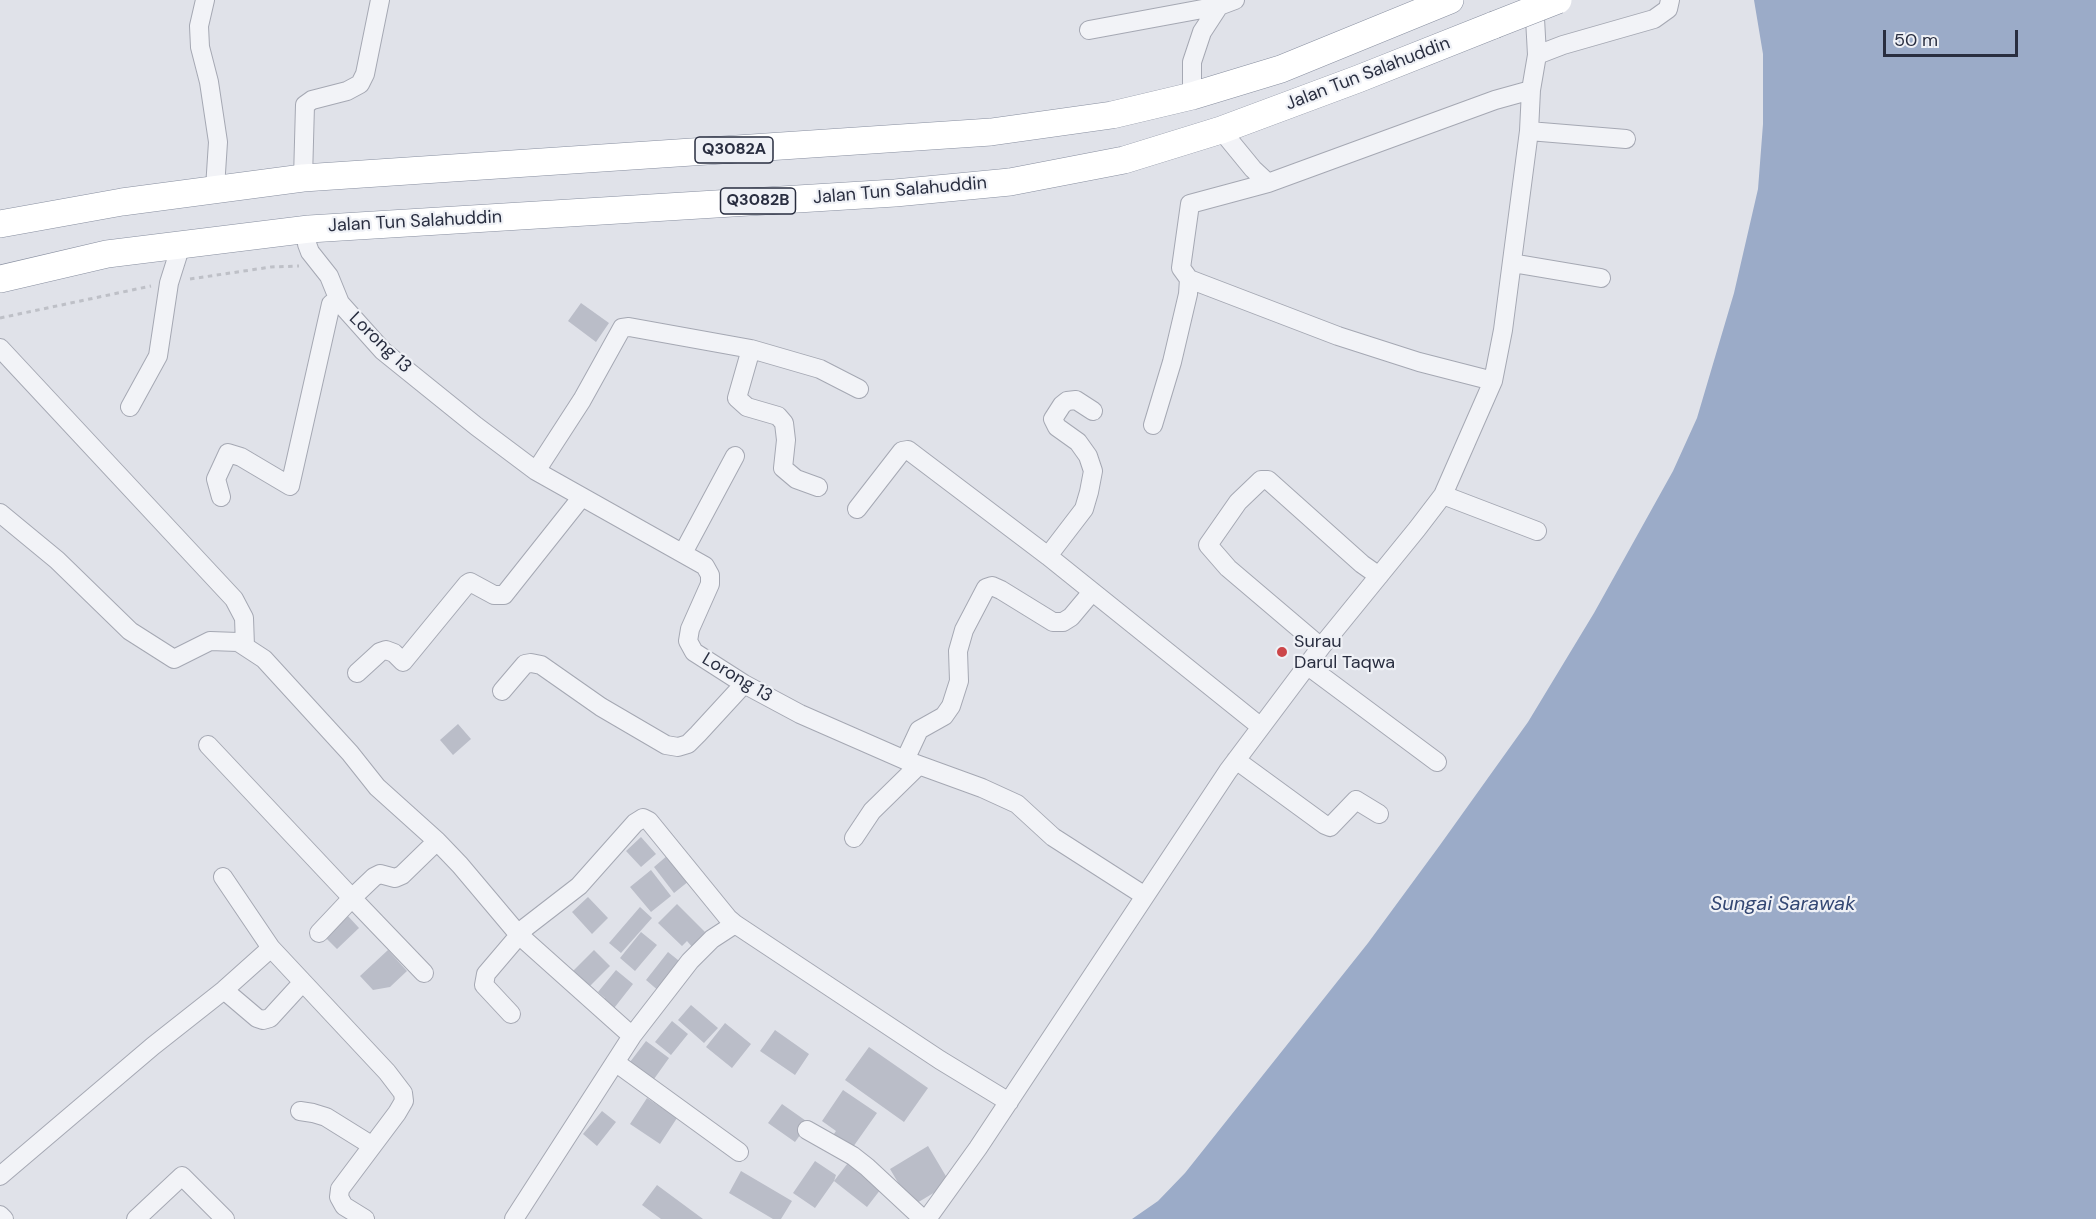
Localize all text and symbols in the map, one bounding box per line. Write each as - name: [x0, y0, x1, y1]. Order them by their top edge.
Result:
- scale bar: [1886, 18, 2021, 56]
- text: 50 m: [1894, 28, 1938, 52]
- street label: Jalan Tun Salahuddin: [1283, 33, 1453, 115]
- road number: Q3082A: [695, 137, 773, 163]
- street label: Jalan Tun Salahuddin: [812, 173, 988, 209]
- road number: Q3082B: [720, 188, 795, 214]
- street label: Jalan Tun Salahuddin: [327, 207, 503, 237]
- street label: Lorong 13: [344, 308, 416, 378]
- place label: Surau Darul Taqwa: [1294, 631, 1395, 674]
- marker: Surau Darul Taqwa: [1275, 645, 1289, 659]
- street label: Lorong 13: [698, 649, 776, 707]
- water label: Sungai Sarawak: [1711, 893, 1855, 917]

